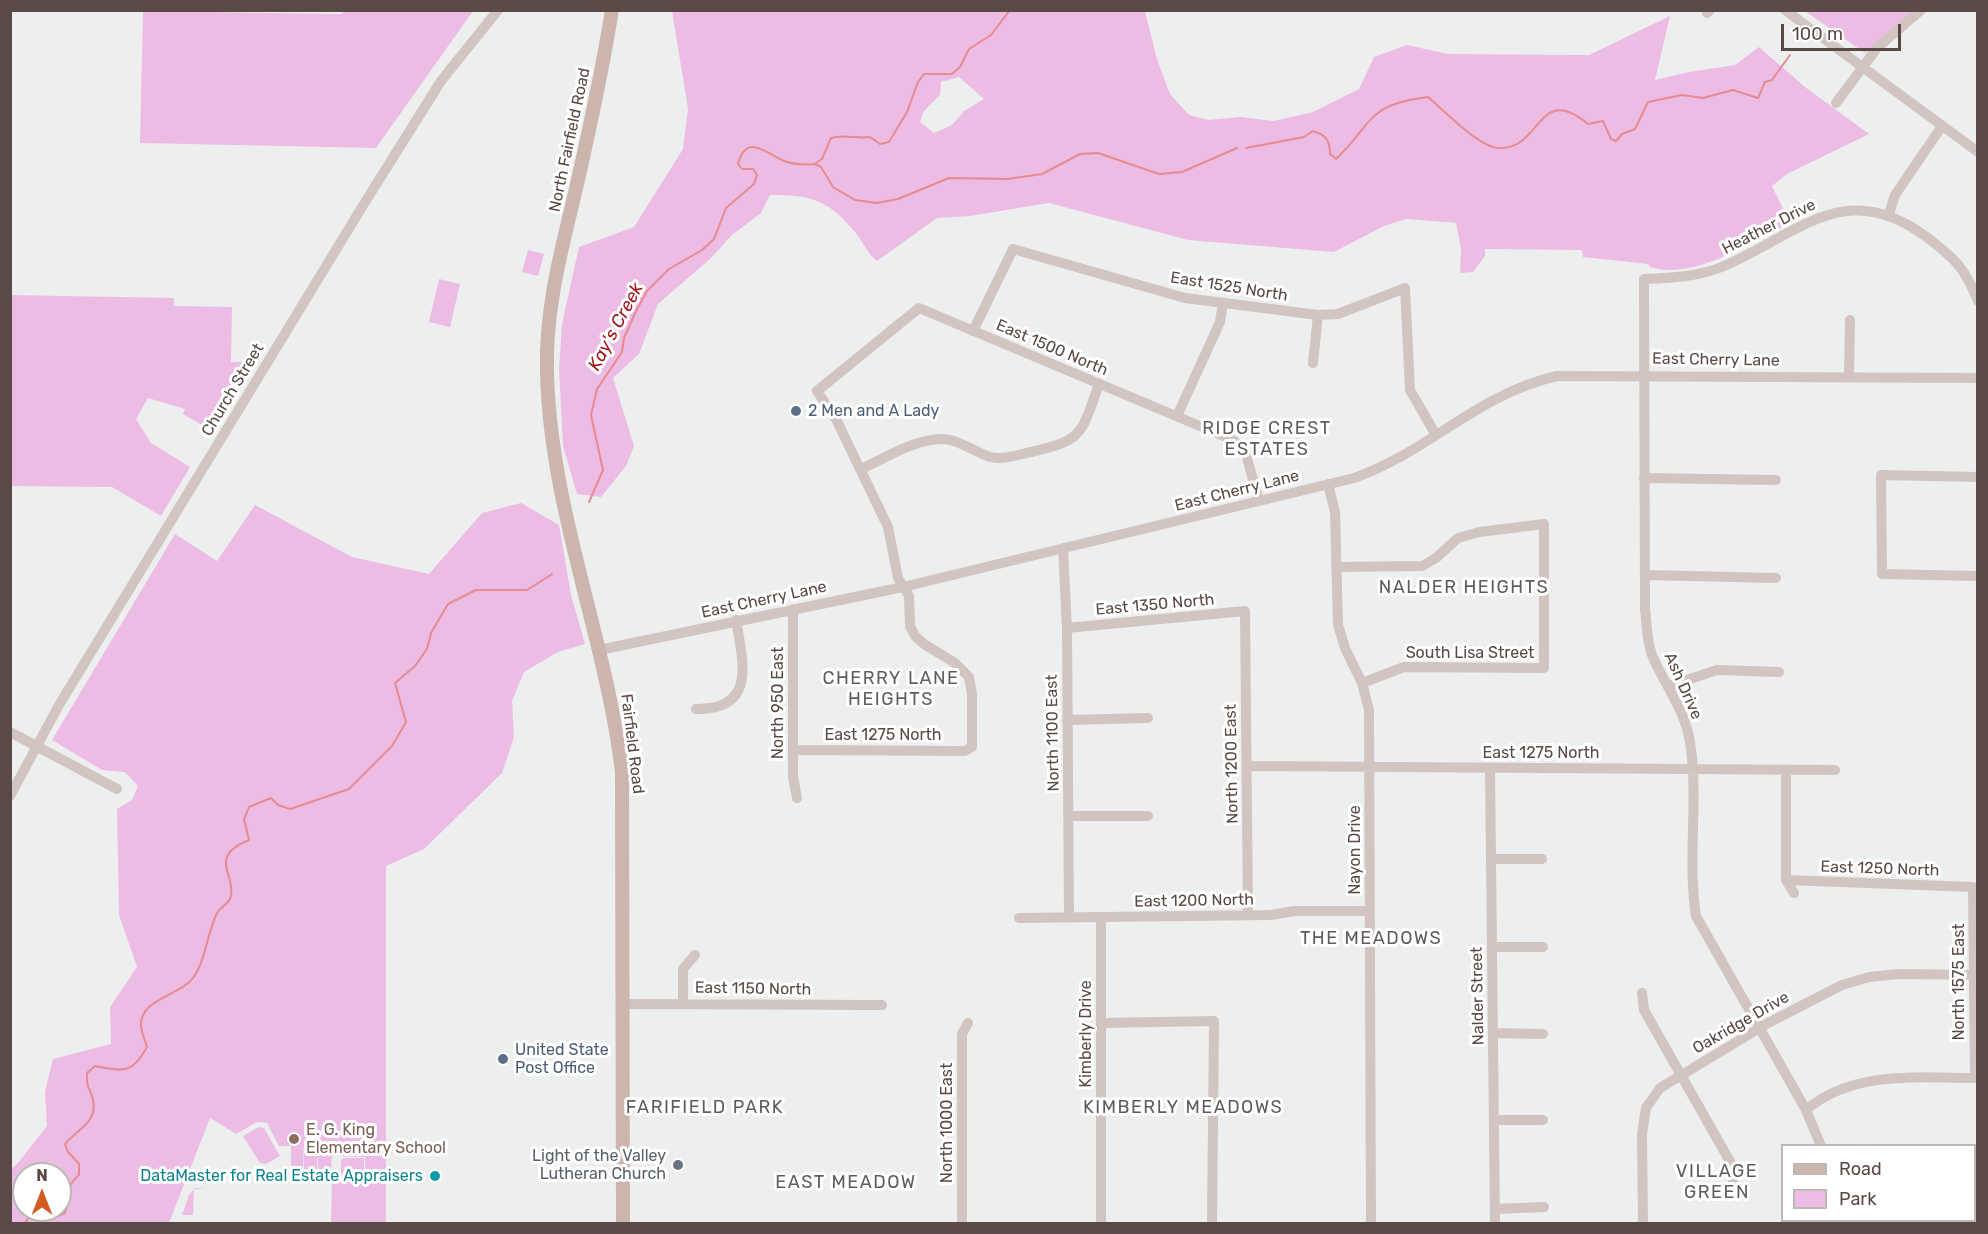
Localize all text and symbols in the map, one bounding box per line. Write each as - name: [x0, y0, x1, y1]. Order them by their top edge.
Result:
- scale bar: [1784, 12, 1904, 50]
- text: 100 m: [1792, 23, 1843, 45]
- street label: North Fairfield Road: [545, 66, 595, 214]
- street label: Heather Drive: [1719, 195, 1819, 259]
- street label: East 1525 North: [1169, 268, 1289, 306]
- water label: Kay's Creek: [584, 279, 648, 375]
- street label: East 1500 North: [993, 316, 1111, 380]
- street label: Church Street: [198, 340, 268, 440]
- street label: East Cherry Lane: [1652, 349, 1780, 371]
- place label: 2 Men and A Lady: [808, 401, 939, 421]
- marker: 2 Men and A Lady: [789, 404, 803, 418]
- district label: RIDGE CREST ESTATES: [1202, 418, 1332, 460]
- street label: East Cherry Lane: [1173, 466, 1301, 516]
- street label: East Cherry Lane: [700, 577, 828, 623]
- district label: NALDER HEIGHTS: [1379, 577, 1549, 599]
- street label: East 1350 North: [1095, 590, 1215, 620]
- street label: South Lisa Street: [1406, 643, 1534, 663]
- street label: North 950 East: [768, 647, 788, 759]
- street label: Ash Drive: [1660, 650, 1706, 722]
- district label: CHERRY LANE HEIGHTS: [822, 668, 960, 710]
- street label: North 1100 East: [1042, 674, 1064, 792]
- street label: Fairfield Road: [616, 693, 648, 795]
- street label: North 1200 East: [1221, 704, 1243, 824]
- street label: East 1275 North: [824, 725, 942, 745]
- street label: East 1275 North: [1482, 743, 1600, 763]
- street label: Nayon Drive: [1345, 805, 1365, 895]
- street label: East 1250 North: [1820, 857, 1940, 881]
- street label: East 1200 North: [1134, 890, 1254, 912]
- street label: North 1575 East: [1949, 923, 1969, 1041]
- district label: THE MEADOWS: [1300, 928, 1442, 950]
- street label: Nalder Street: [1468, 947, 1488, 1045]
- street label: East 1150 North: [695, 978, 811, 1000]
- street label: Kimberly Drive: [1076, 980, 1096, 1088]
- street label: Oakridge Drive: [1689, 988, 1793, 1058]
- place label: United State Post Office: [515, 1040, 609, 1078]
- marker: United State Post Office: [496, 1052, 510, 1066]
- street label: North 1000 East: [937, 1063, 957, 1183]
- district label: FARIFIELD PARK: [626, 1097, 784, 1119]
- district label: KIMBERLY MEADOWS: [1083, 1097, 1283, 1119]
- place label: E. G. King Elementary School: [306, 1120, 446, 1158]
- marker: E. G. King Elementary School: [287, 1132, 301, 1146]
- legend: [1781, 1144, 1976, 1222]
- place label: Light of the Valley Lutheran Church: [532, 1146, 666, 1184]
- marker: Light of the Valley Lutheran Church: [671, 1158, 685, 1172]
- text: Road: [1839, 1158, 1882, 1180]
- district label: VILLAGE GREEN: [1676, 1161, 1758, 1204]
- north arrow: [12, 1162, 72, 1222]
- text: N: [36, 1166, 48, 1185]
- place label: DataMaster for Real Estate Appraisers: [140, 1166, 423, 1186]
- marker: DataMaster for Real Estate Appraisers: [428, 1169, 442, 1183]
- district label: EAST MEADOW: [775, 1172, 917, 1194]
- text: Park: [1839, 1188, 1876, 1210]

